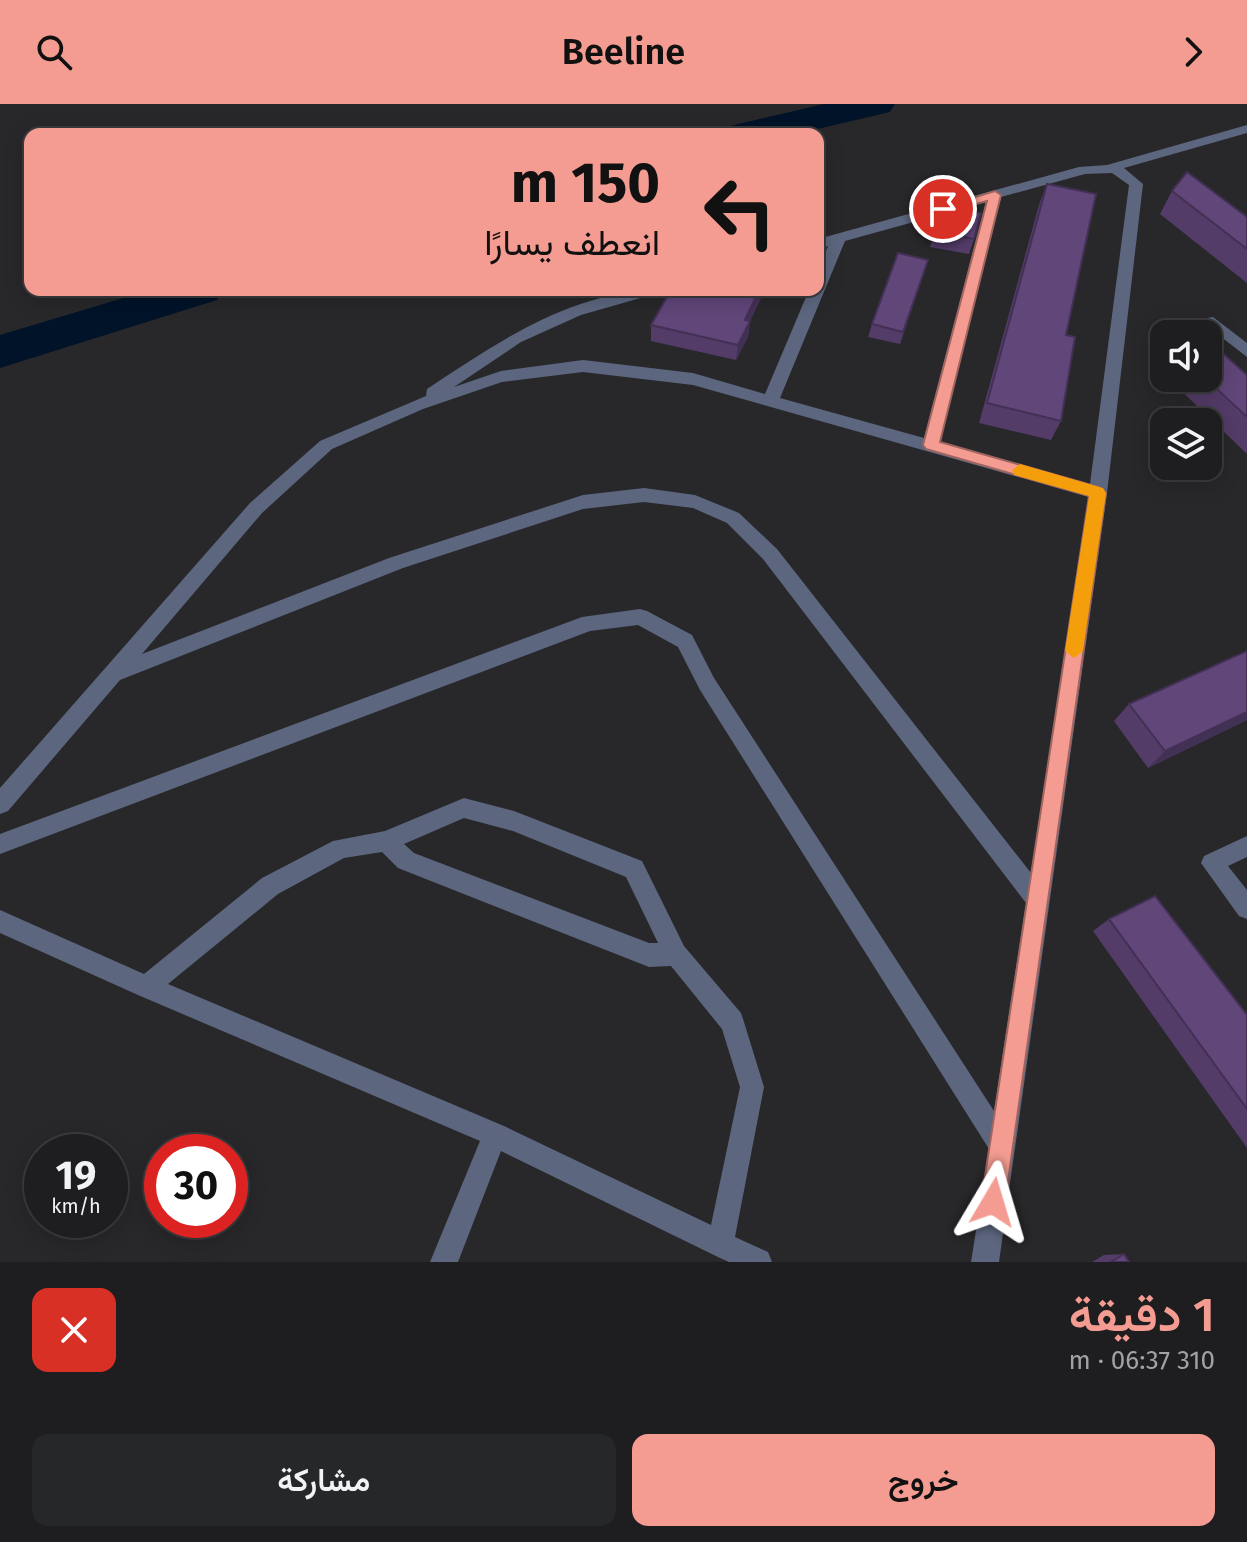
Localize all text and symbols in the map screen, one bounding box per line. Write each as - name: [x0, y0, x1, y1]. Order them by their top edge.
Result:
- icon: search: [32, 30, 76, 74]
- text: Beeline: [562, 30, 685, 74]
- icon: forward: [1171, 30, 1215, 74]
- text: 150 m: [511, 150, 660, 217]
- icon: left: [688, 160, 792, 264]
- pin: [909, 175, 977, 243]
- icon: arrive: [921, 187, 965, 231]
- text: انعطف يسارًا: [484, 221, 660, 265]
- map controls: [1150, 320, 1222, 480]
- button: sound: [1150, 320, 1222, 392]
- button: layers: [1150, 408, 1222, 480]
- speed limit sign: 30: [144, 1134, 248, 1238]
- text: 19: [56, 1152, 96, 1200]
- position arrow: [951, 1160, 1035, 1244]
- text: km/h: [51, 1194, 101, 1218]
- text: 1 دقيقة: [1069, 1286, 1215, 1344]
- button: close: [32, 1288, 116, 1372]
- text: 310 m · 06:37: [1068, 1345, 1215, 1376]
- button: مشاركة: [32, 1434, 616, 1526]
- button: خروج: [632, 1434, 1215, 1526]

